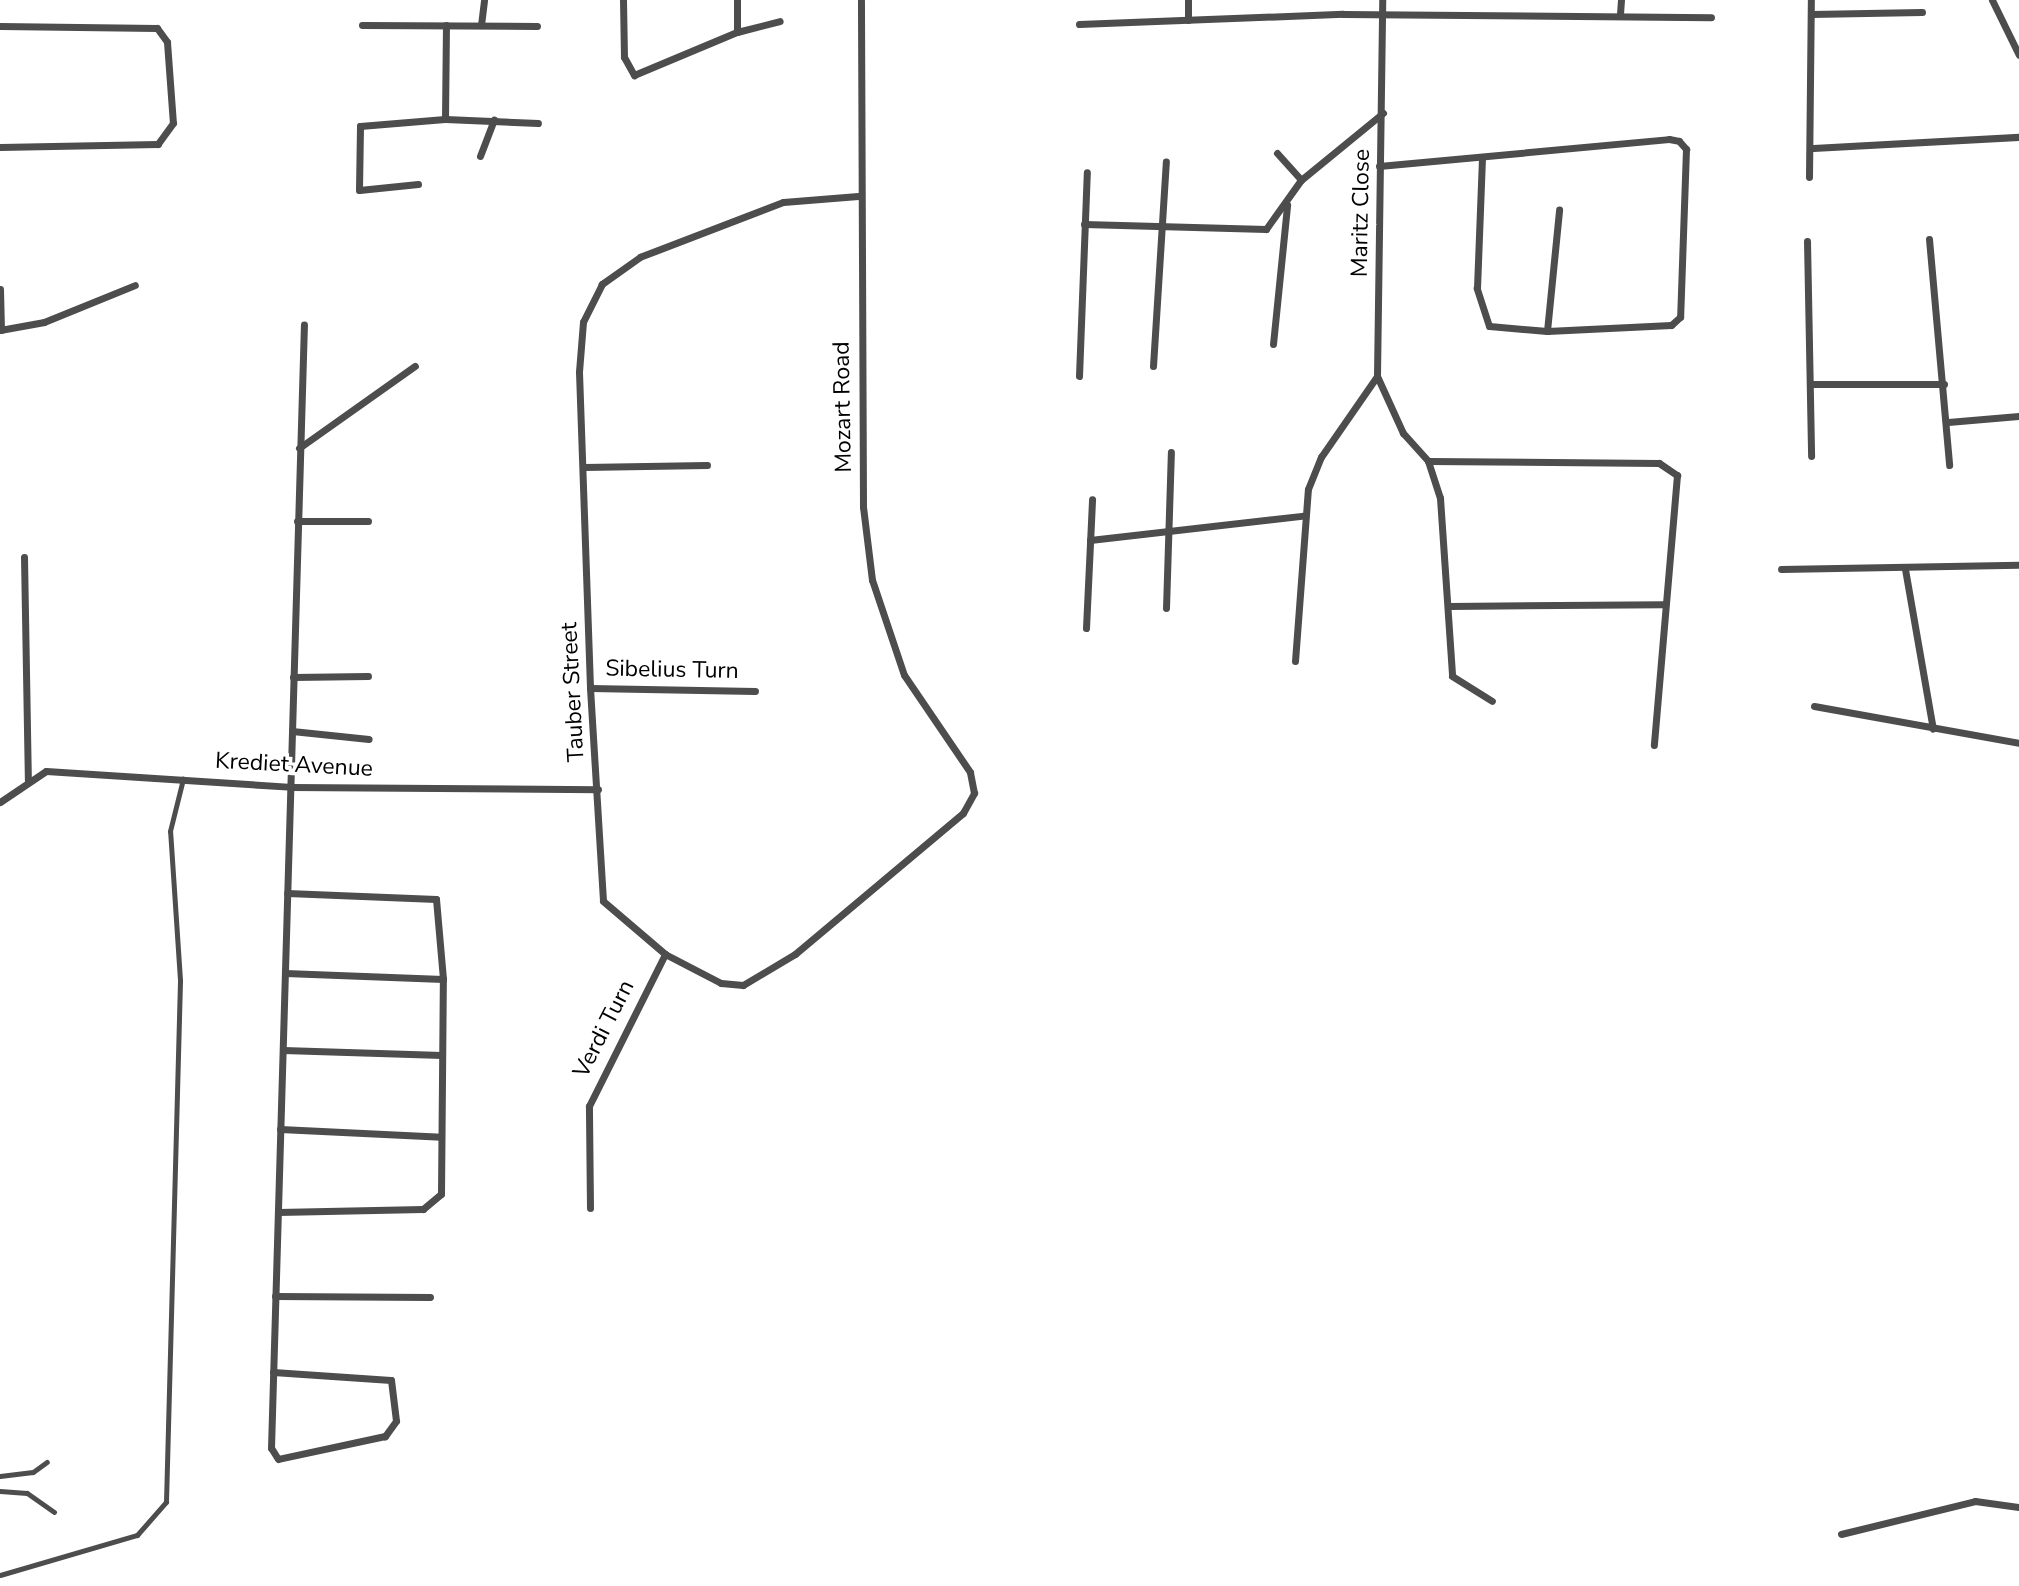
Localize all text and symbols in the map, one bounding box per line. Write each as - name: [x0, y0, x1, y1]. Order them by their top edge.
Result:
- street label: Maritz Close: [1346, 149, 1376, 277]
- street label: Mozart Road: [828, 341, 858, 473]
- street label: Tauber Street: [556, 622, 590, 762]
- street label: Sibelius Turn: [605, 655, 739, 685]
- street label: Krediet Avenue: [214, 747, 374, 783]
- street label: Verdi Turn: [568, 976, 640, 1082]

